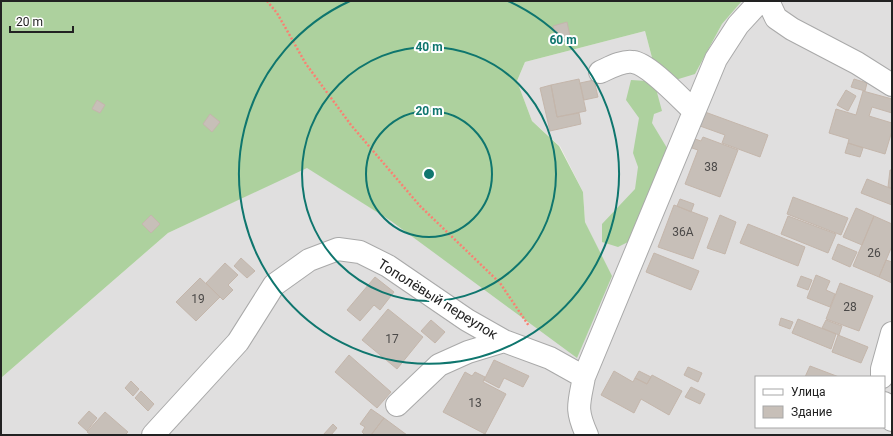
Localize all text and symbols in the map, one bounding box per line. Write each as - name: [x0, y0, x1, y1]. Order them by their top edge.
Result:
- scale bar: [10, 8, 73, 34]
- text: 20 m: [16, 15, 43, 29]
- text: 60 m: [549, 33, 577, 47]
- text: 40 m: [415, 40, 443, 54]
- text: 20 m: [415, 104, 443, 118]
- house number: 38: [704, 160, 718, 174]
- centre of rings: [422, 167, 436, 181]
- house number: 36А: [672, 225, 694, 239]
- house number: 26: [867, 246, 881, 260]
- street label: Тополёвый переулок: [375, 256, 501, 343]
- house number: 19: [191, 292, 205, 306]
- house number: 28: [843, 300, 857, 314]
- house number: 17: [385, 332, 399, 346]
- legend: [755, 376, 885, 428]
- text: Улица: [791, 385, 826, 399]
- house number: 13: [468, 396, 482, 410]
- text: Здание: [791, 405, 832, 419]

